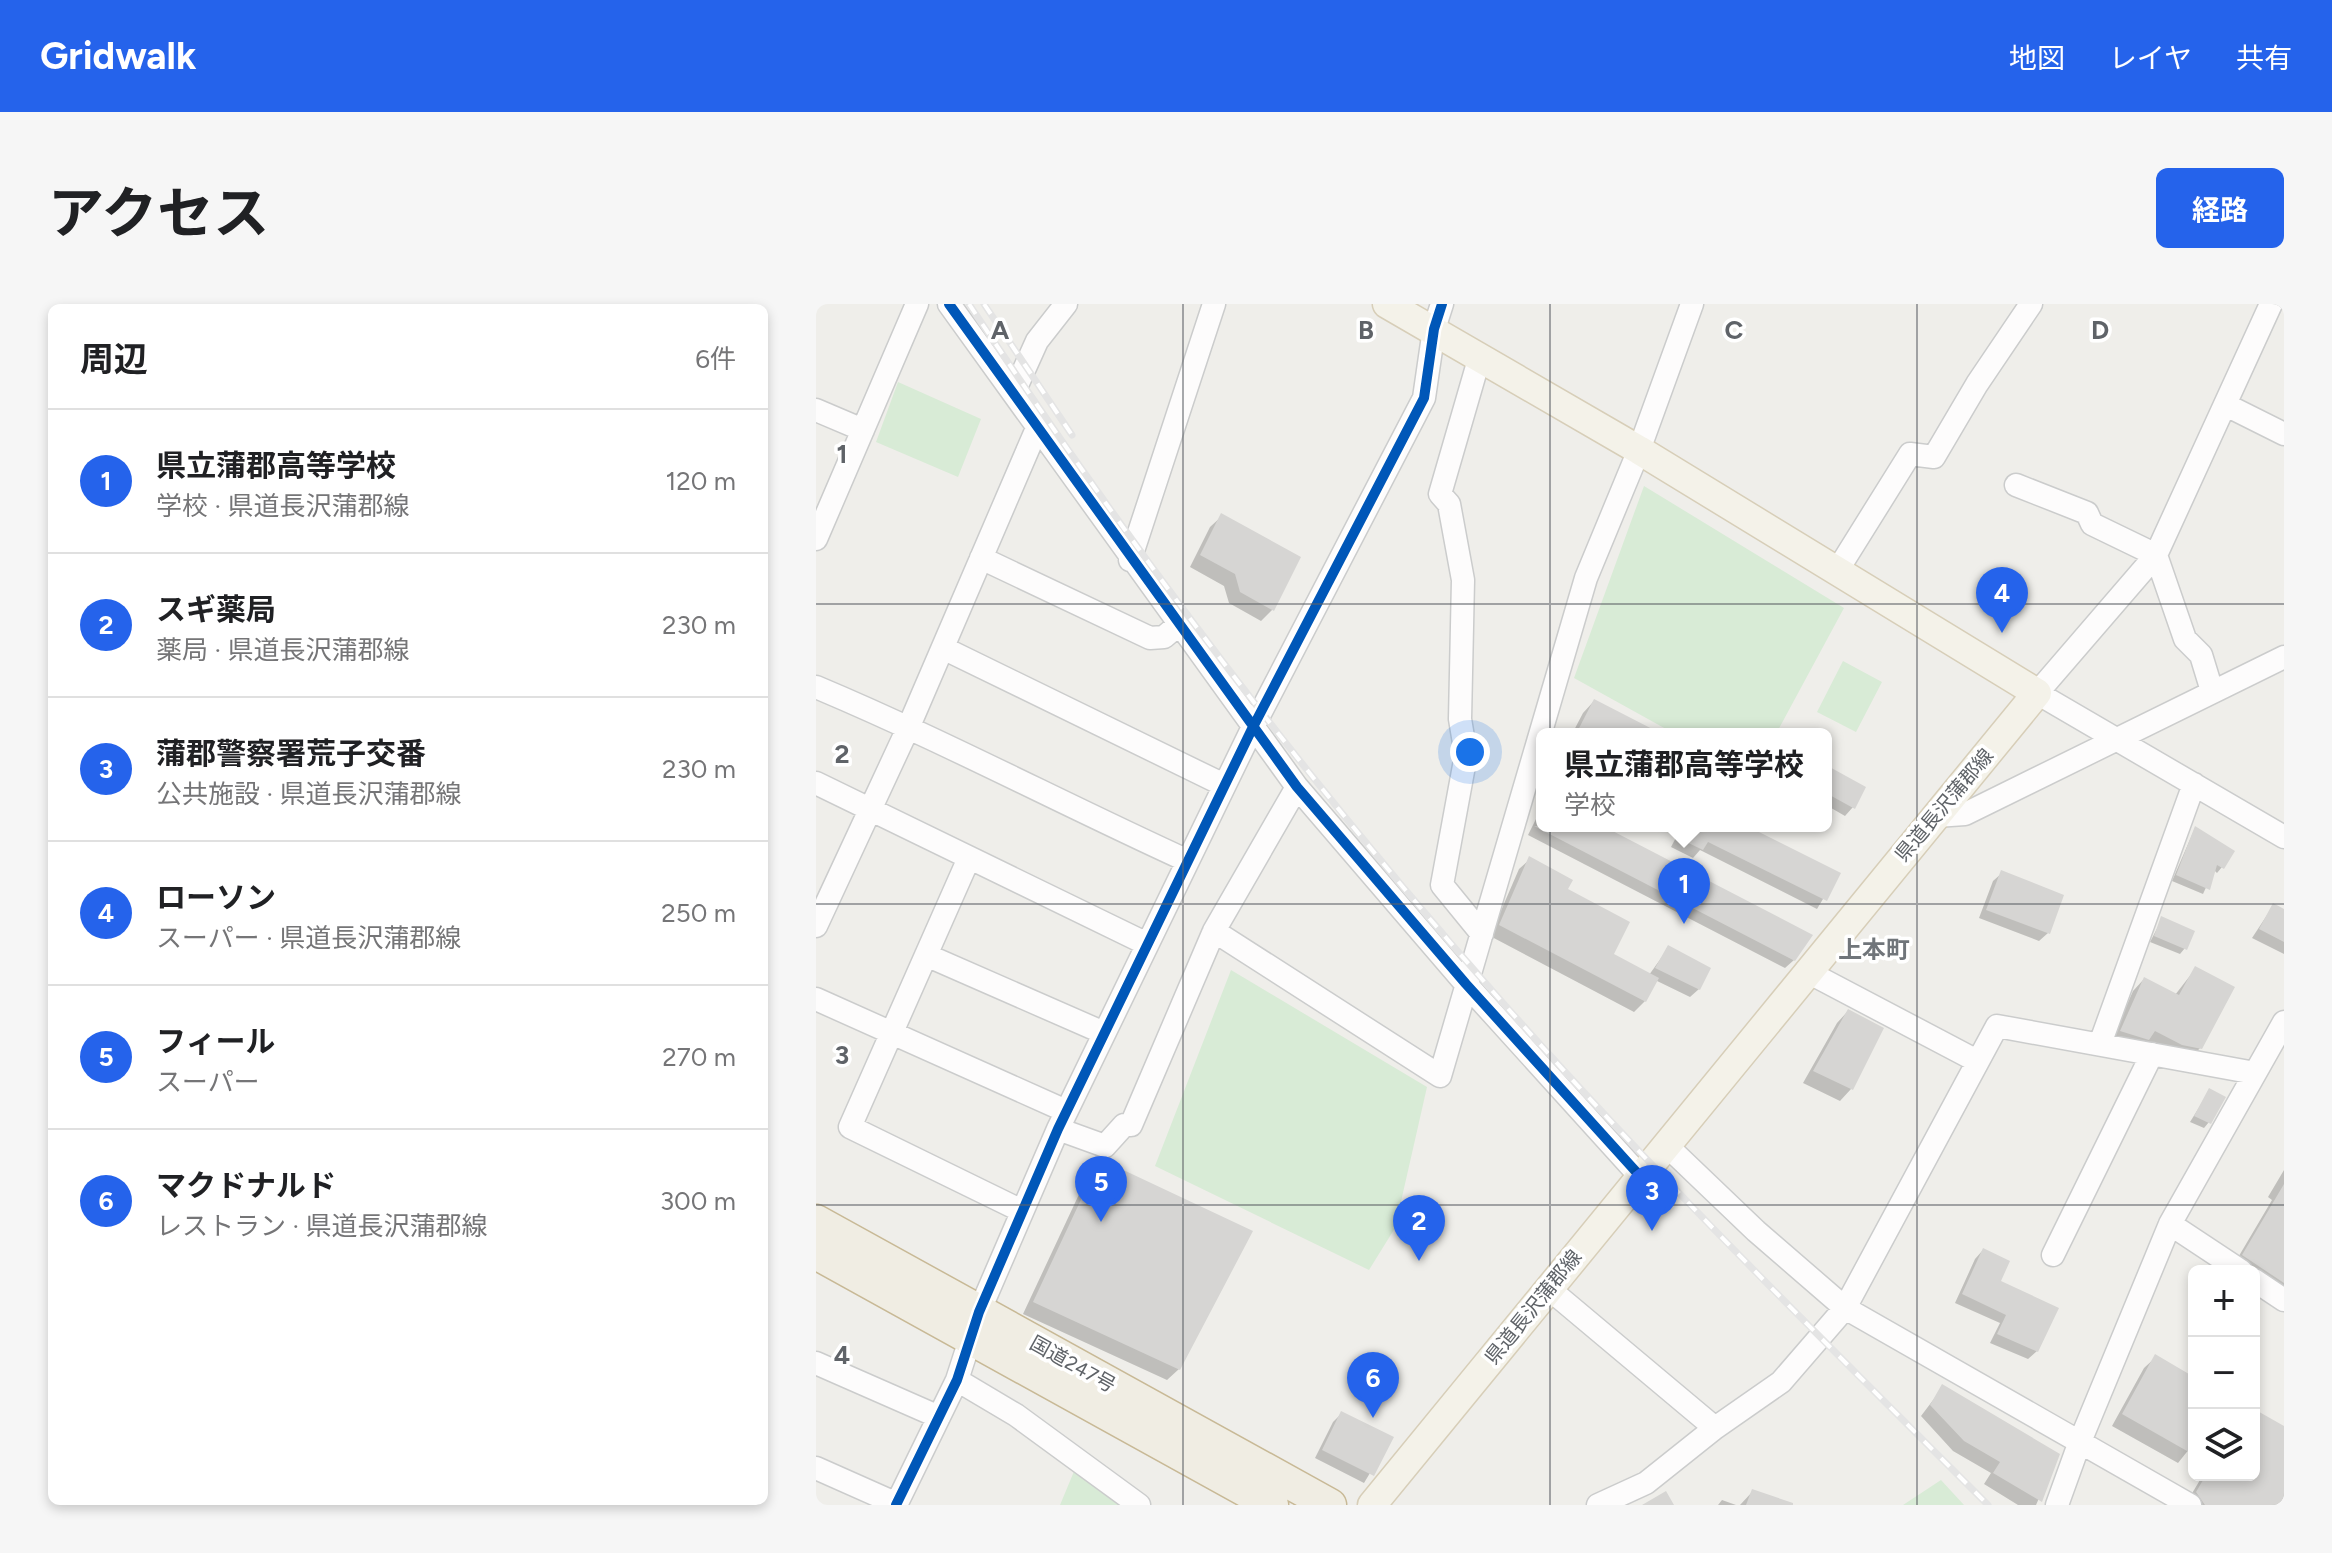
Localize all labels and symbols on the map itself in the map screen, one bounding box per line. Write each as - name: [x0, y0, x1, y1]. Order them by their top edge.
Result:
- text: A: [991, 314, 1010, 346]
- text: B: [1358, 314, 1374, 346]
- text: C: [1725, 314, 1744, 346]
- text: D: [2091, 314, 2109, 346]
- text: 1: [837, 438, 847, 470]
- pin: 4: [1976, 567, 2028, 633]
- your location: [1450, 732, 1490, 772]
- text: 2: [834, 738, 850, 770]
- street label: 県道長沢蒲郡線: [1890, 744, 1998, 866]
- pin: 1: [1658, 858, 1710, 924]
- district label: 上本町: [1838, 935, 1910, 964]
- text: 3: [835, 1039, 849, 1071]
- pin: 5: [1075, 1156, 1127, 1222]
- pin: 3: [1626, 1165, 1678, 1231]
- pin: 2: [1393, 1195, 1445, 1261]
- street label: 県道長沢蒲郡線: [1480, 1245, 1586, 1369]
- street label: 国道247号: [1026, 1331, 1120, 1397]
- text: 4: [834, 1339, 850, 1371]
- pin: 6: [1347, 1352, 1399, 1418]

